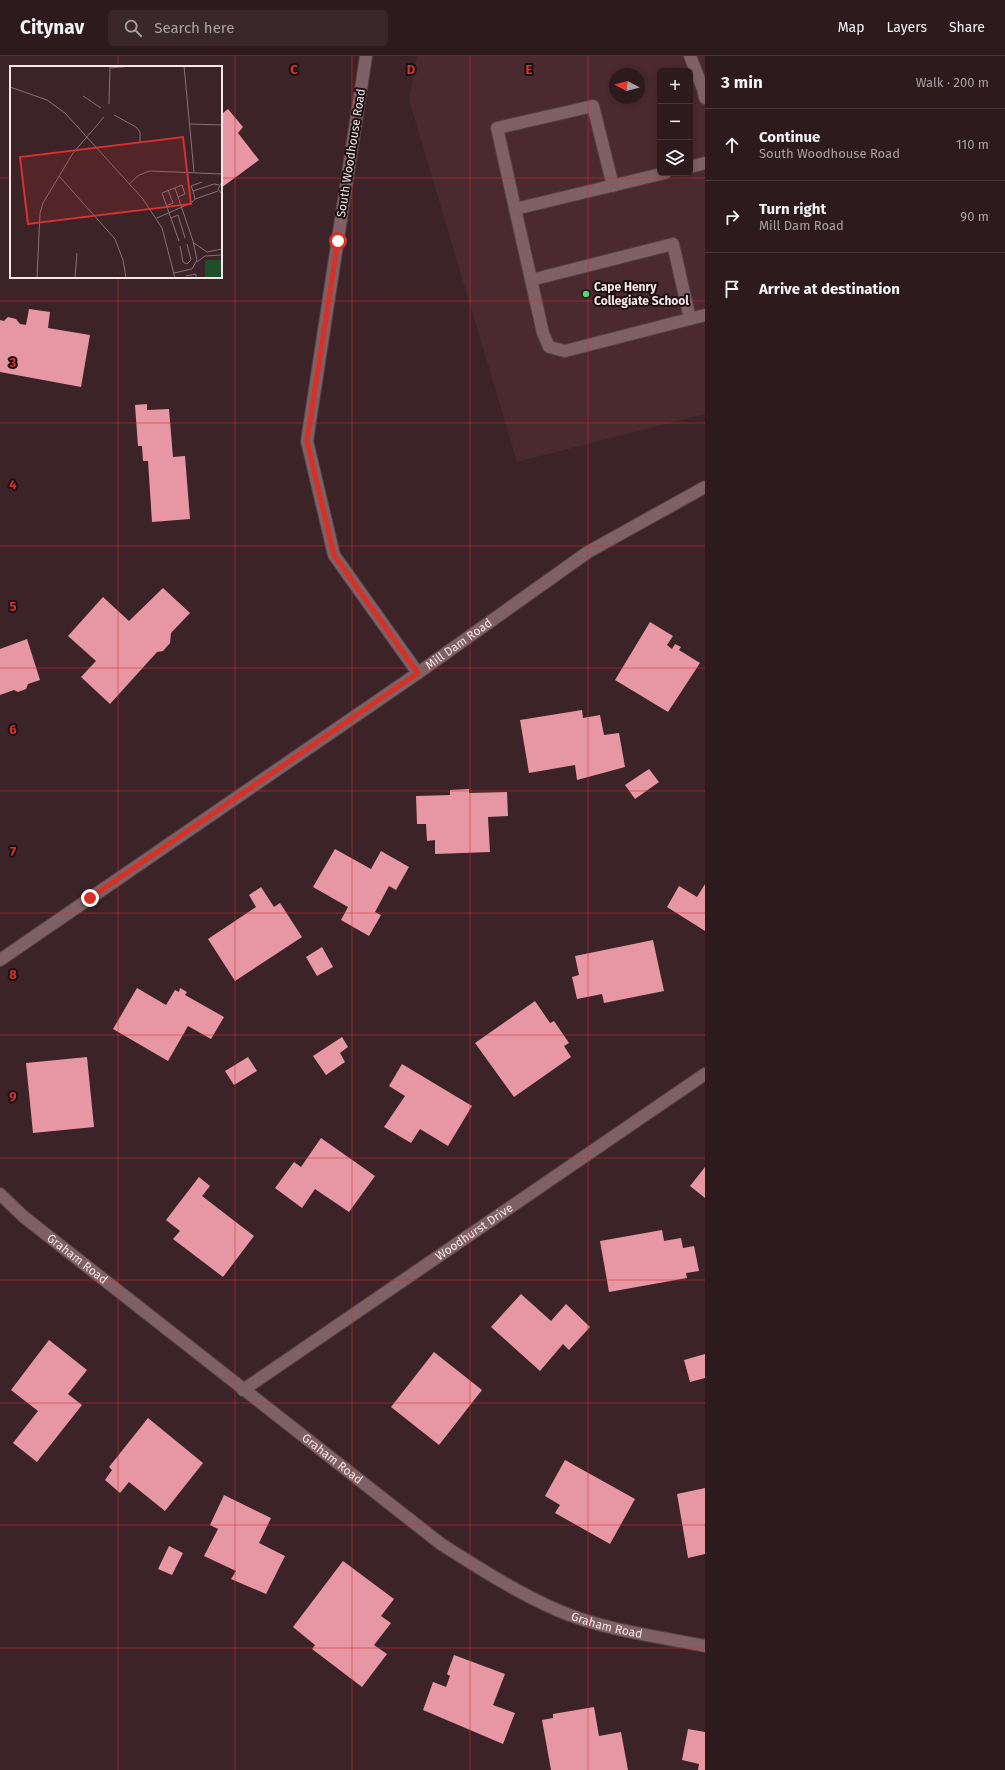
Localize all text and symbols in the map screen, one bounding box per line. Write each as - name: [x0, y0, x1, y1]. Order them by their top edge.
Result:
- search box: [108, 10, 388, 46]
- text: Citynav: [20, 16, 84, 39]
- icon: search: [122, 17, 144, 39]
- text: Search here: [154, 19, 234, 37]
- text: Map: [838, 19, 864, 36]
- text: Layers: [886, 19, 927, 36]
- text: Share: [949, 19, 985, 36]
- text: C: [290, 62, 298, 77]
- text: D: [407, 62, 416, 77]
- text: E: [526, 62, 533, 77]
- inset map: [10, 66, 222, 278]
- north arrow: [609, 68, 645, 104]
- map controls: [657, 68, 693, 176]
- button: +: [657, 68, 693, 104]
- text: 3 min: [721, 72, 763, 93]
- text: Walk · 200 m: [916, 75, 989, 90]
- street label: South Woodhouse Road: [334, 88, 368, 218]
- button: −: [657, 104, 693, 140]
- text: Continue: [759, 128, 820, 146]
- icon: ahead: [721, 134, 743, 156]
- text: 110 m: [956, 137, 989, 152]
- button: layers: [657, 140, 693, 176]
- text: South Woodhouse Road: [759, 146, 900, 161]
- text: Turn right: [759, 200, 826, 218]
- icon: right: [721, 206, 743, 228]
- text: 90 m: [960, 209, 989, 224]
- text: Mill Dam Road: [759, 218, 844, 233]
- route start: [329, 232, 347, 250]
- icon: arrive: [721, 278, 743, 300]
- place label: Cape Henry Collegiate School: [594, 280, 689, 308]
- text: Arrive at destination: [759, 280, 900, 298]
- marker: Cape Henry Collegiate School: [581, 289, 591, 299]
- text: 3: [9, 355, 17, 370]
- text: 4: [9, 477, 17, 492]
- text: 5: [10, 599, 17, 614]
- street label: Mill Dam Road: [423, 616, 495, 672]
- text: 6: [9, 722, 17, 737]
- text: 7: [10, 844, 16, 859]
- route end: [81, 889, 99, 907]
- text: 8: [9, 967, 17, 982]
- text: 9: [9, 1089, 17, 1104]
- street label: Woodhurst Drive: [433, 1201, 516, 1263]
- street label: Graham Road: [44, 1231, 110, 1287]
- street label: Graham Road: [299, 1431, 365, 1487]
- street label: Graham Road: [569, 1609, 644, 1641]

